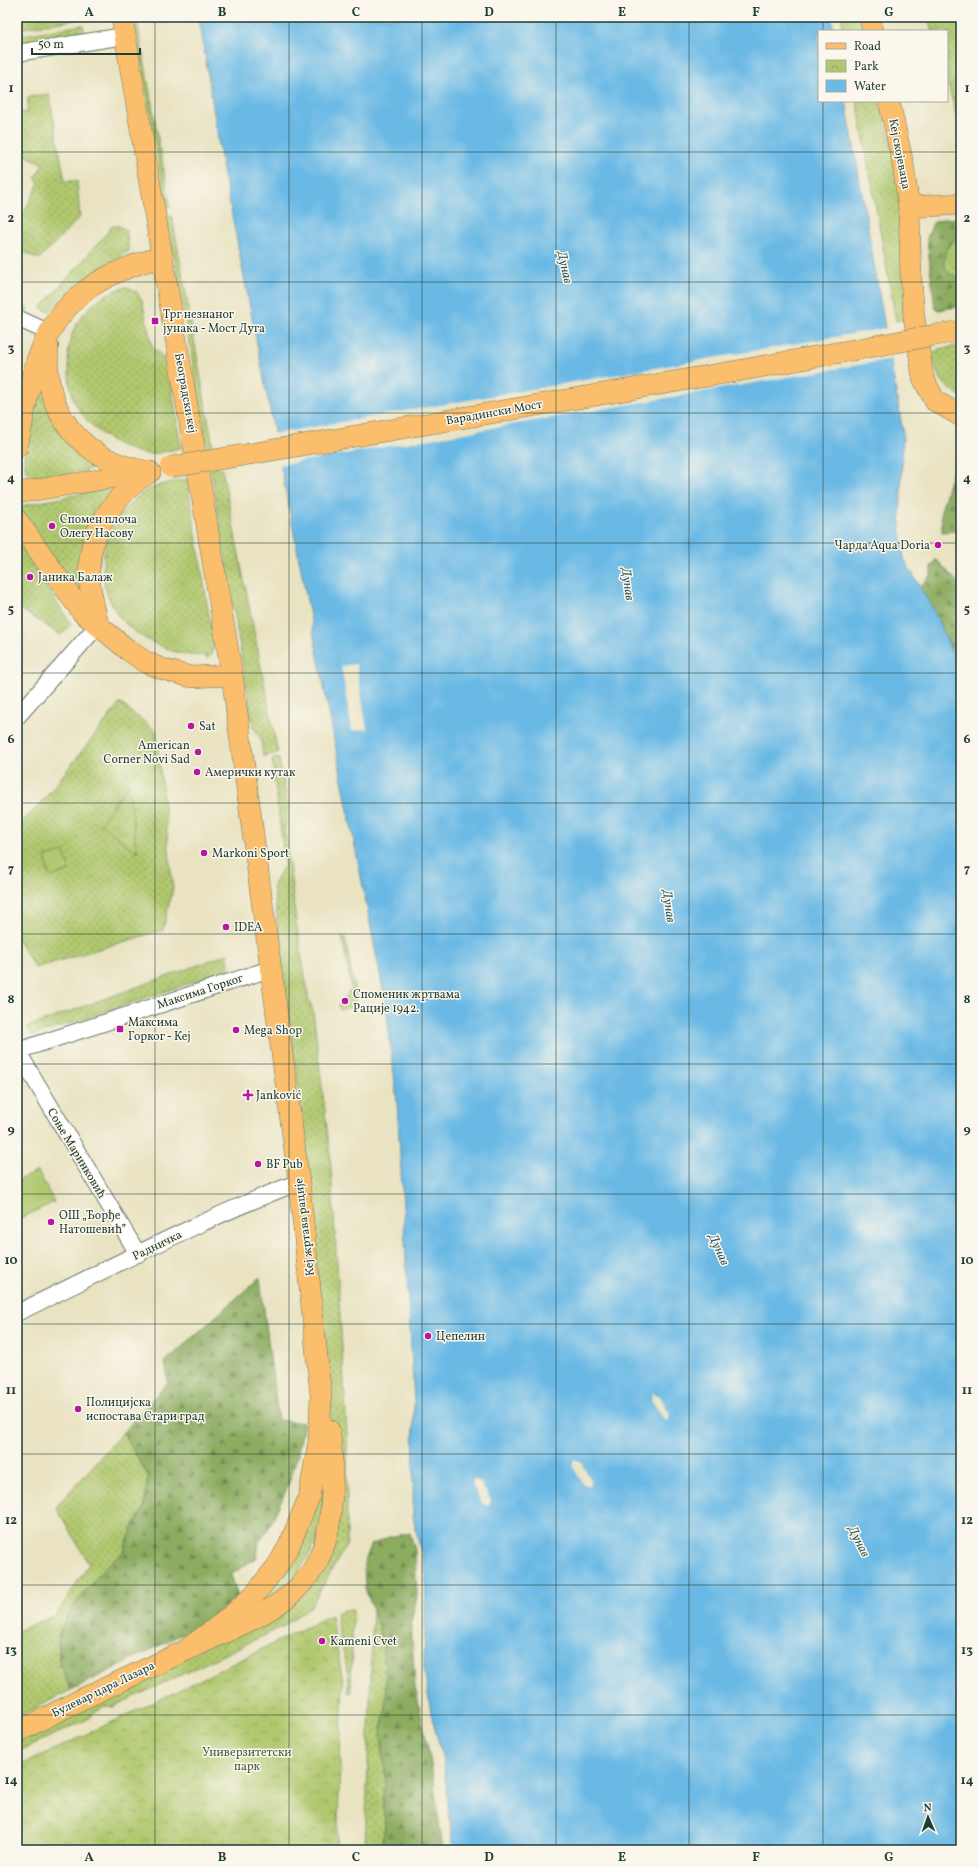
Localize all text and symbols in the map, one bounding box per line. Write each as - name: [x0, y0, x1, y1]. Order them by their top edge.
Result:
- text: A: [84, 4, 94, 22]
- text: B: [218, 4, 227, 22]
- text: C: [352, 4, 360, 22]
- text: D: [484, 4, 494, 22]
- text: E: [618, 4, 626, 22]
- text: F: [752, 4, 760, 22]
- text: G: [884, 4, 894, 22]
- scale bar: [32, 30, 140, 56]
- legend: [818, 30, 948, 102]
- text: 50 m: [38, 37, 64, 53]
- text: Road: [854, 39, 881, 55]
- text: Park: [854, 59, 879, 75]
- text: Water: [854, 79, 886, 95]
- text: 1: [8, 80, 14, 98]
- text: 1: [964, 80, 970, 98]
- street label: Кеј скојеваца: [884, 117, 914, 191]
- text: 2: [8, 210, 15, 228]
- text: 2: [964, 210, 971, 228]
- water label: Дунав: [552, 248, 576, 285]
- place label: Трг незнаног јунака - Мост Дуга: [163, 307, 265, 337]
- marker: Трг незнаног јунака - Мост Дуга: [150, 316, 160, 326]
- text: 3: [8, 340, 15, 358]
- text: 3: [964, 340, 971, 358]
- street label: Београдски кеј: [170, 352, 200, 435]
- street label: Варадински Мост: [445, 397, 544, 429]
- text: 4: [7, 470, 15, 488]
- text: 4: [963, 470, 971, 488]
- place label: Спомен плоча Олегу Насову: [60, 512, 137, 542]
- marker: Спомен плоча Олегу Насову: [47, 521, 57, 531]
- place label: Чарда Aqua Doria: [834, 538, 930, 554]
- marker: Чарда Aqua Doria: [933, 540, 943, 550]
- water label: Дунав: [616, 566, 638, 602]
- place label: Јаника Балаж: [38, 570, 113, 586]
- marker: Јаника Балаж: [25, 572, 35, 582]
- text: 5: [8, 601, 14, 619]
- text: 5: [964, 601, 970, 619]
- place label: Sat: [199, 719, 216, 735]
- marker: Sat: [186, 721, 196, 731]
- text: 6: [7, 731, 15, 749]
- text: 6: [963, 731, 971, 749]
- place label: American Corner Novi Sad: [104, 738, 190, 768]
- marker: American Corner Novi Sad: [193, 747, 203, 757]
- place label: Амерички кутак: [205, 765, 296, 781]
- marker: Амерички кутак: [192, 767, 202, 777]
- place label: Markoni Sport: [212, 846, 289, 862]
- marker: Markoni Sport: [199, 848, 209, 858]
- text: 7: [8, 861, 14, 879]
- text: 7: [964, 861, 970, 879]
- water label: Дунав: [657, 888, 679, 924]
- place label: IDEA: [234, 920, 263, 936]
- marker: IDEA: [221, 922, 231, 932]
- street label: Максима Горког: [155, 970, 246, 1013]
- place label: Споменик жртвама Рације 1942.: [353, 987, 460, 1017]
- text: 8: [7, 991, 15, 1009]
- text: 8: [963, 991, 971, 1009]
- marker: Споменик жртвама Рације 1942.: [340, 996, 350, 1006]
- place label: Максима Горког - Кеј: [128, 1015, 191, 1045]
- place label: Mega Shop: [244, 1023, 302, 1039]
- marker: Максима Горког - Кеј: [115, 1024, 125, 1034]
- marker: Mega Shop: [231, 1025, 241, 1035]
- place label: Janković: [256, 1088, 301, 1104]
- marker: Janković: [243, 1090, 253, 1100]
- street label: Соње Маринковић: [43, 1105, 109, 1202]
- text: 9: [7, 1121, 15, 1139]
- text: 9: [963, 1121, 971, 1139]
- place label: BF Pub: [266, 1157, 303, 1173]
- marker: BF Pub: [253, 1159, 263, 1169]
- street label: Кеј жртава рације: [291, 1177, 319, 1277]
- place label: ОШ „Ђорђе Натошевић”: [59, 1208, 126, 1238]
- marker: ОШ „Ђорђе Натошевић”: [46, 1217, 56, 1227]
- street label: Радничка: [130, 1227, 185, 1265]
- water label: Дунав: [703, 1230, 733, 1269]
- text: 10: [4, 1252, 18, 1270]
- text: 10: [960, 1252, 974, 1270]
- place label: Цепелин: [436, 1329, 485, 1345]
- marker: Цепелин: [423, 1331, 433, 1341]
- text: 11: [6, 1382, 16, 1400]
- text: 11: [962, 1382, 972, 1400]
- place label: Полицијска испостава Стари град: [86, 1395, 205, 1425]
- marker: Полицијска испостава Стари град: [73, 1404, 83, 1414]
- text: 12: [5, 1512, 17, 1530]
- text: 12: [961, 1512, 973, 1530]
- water label: Дунав: [842, 1522, 874, 1561]
- place label: Kameni Cvet: [330, 1634, 397, 1650]
- marker: Kameni Cvet: [317, 1636, 327, 1646]
- text: 13: [5, 1642, 17, 1660]
- text: 13: [961, 1642, 973, 1660]
- street label: Булевар цара Лазара: [49, 1658, 158, 1722]
- park label: Универзитетски парк: [202, 1745, 292, 1775]
- text: 14: [4, 1772, 18, 1790]
- text: 14: [960, 1772, 974, 1790]
- north arrow: [908, 1797, 948, 1837]
- text: N: [923, 1801, 932, 1816]
- text: A: [84, 1849, 94, 1867]
- text: B: [218, 1849, 227, 1867]
- text: C: [352, 1849, 360, 1867]
- text: D: [484, 1849, 494, 1867]
- text: E: [618, 1849, 626, 1867]
- text: F: [752, 1849, 760, 1867]
- text: G: [884, 1849, 894, 1867]

